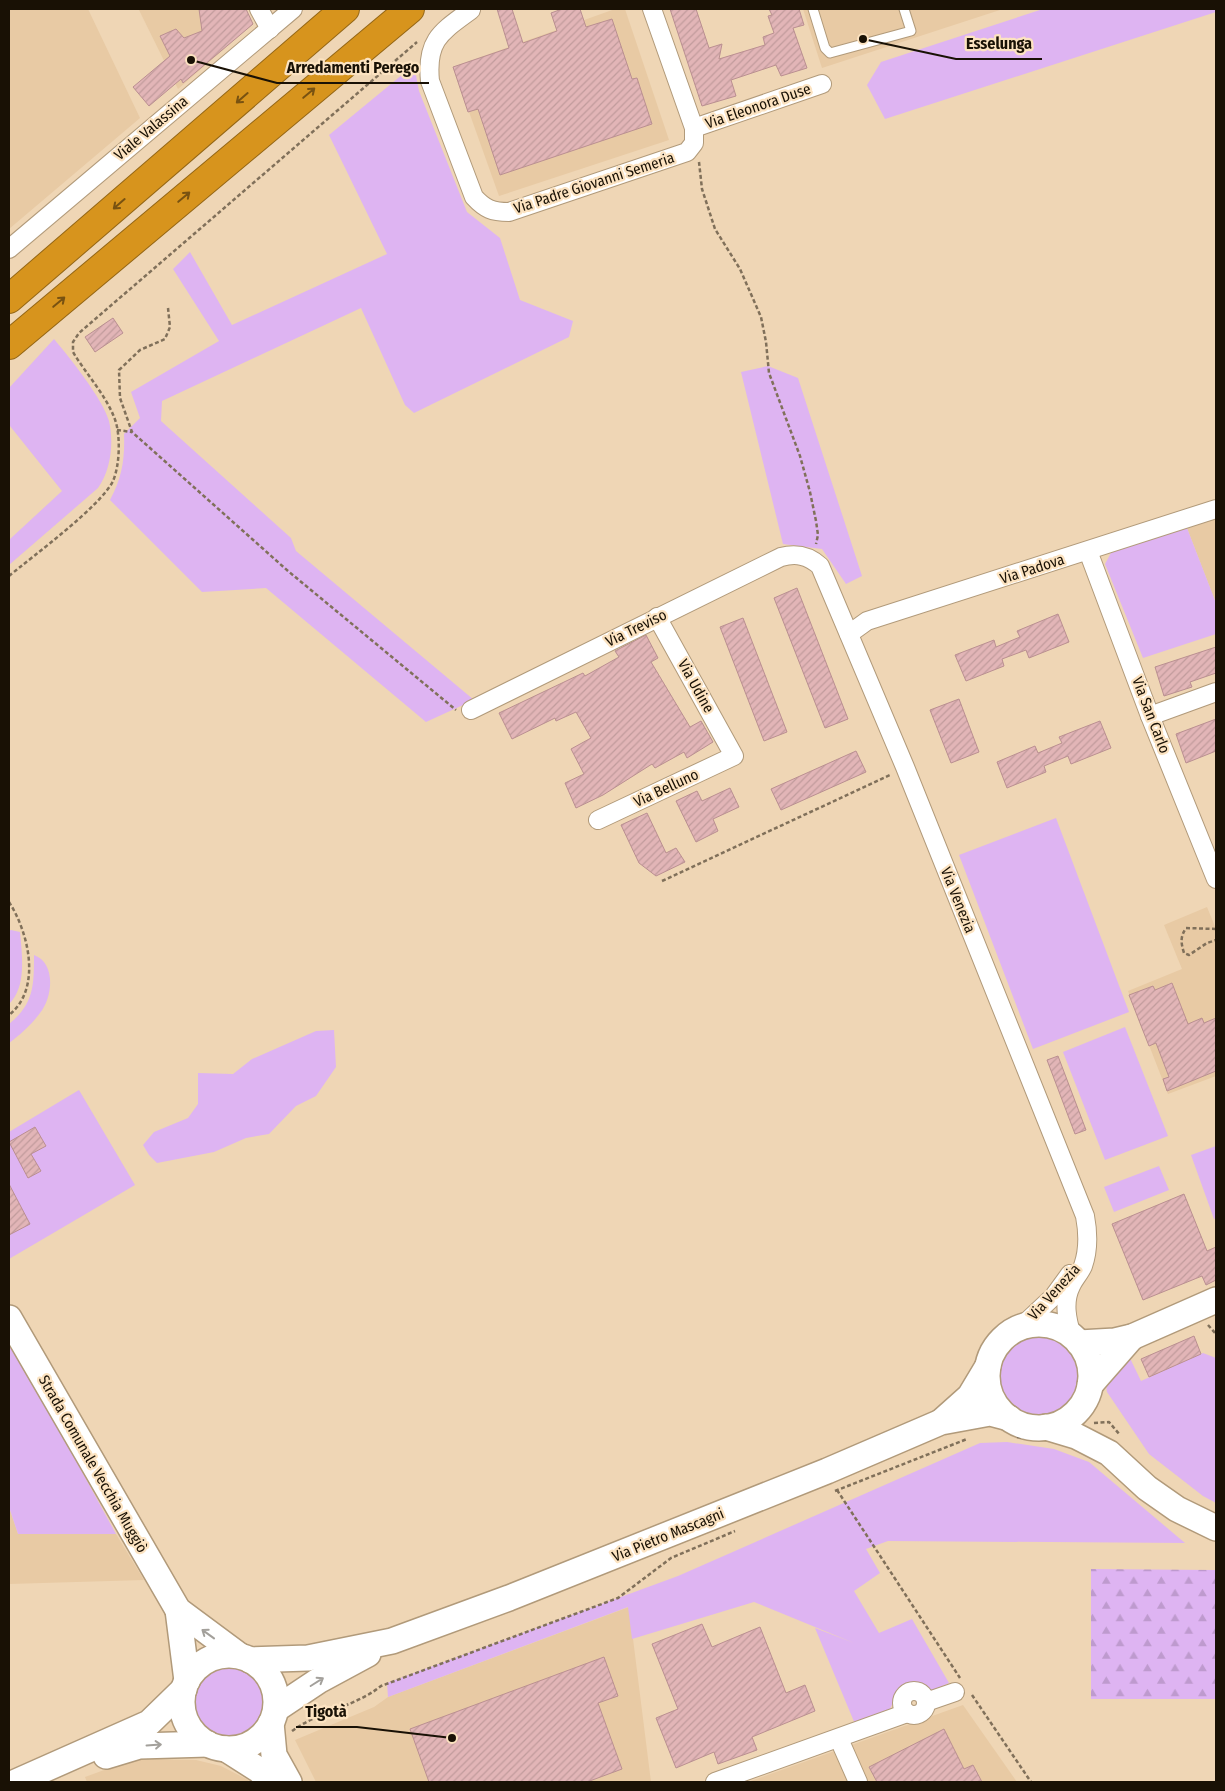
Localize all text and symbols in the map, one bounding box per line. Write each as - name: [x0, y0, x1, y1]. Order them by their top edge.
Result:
- callout: Esselunga: [956, 28, 1042, 59]
- text: Esselunga: [966, 34, 1032, 53]
- callout: Arredamenti Perego: [277, 52, 429, 83]
- text: Arredamenti Perego: [286, 58, 420, 77]
- street label: Via Eleonora Duse: [703, 80, 813, 132]
- one-way arrow: [302, 88, 315, 99]
- street label: Viale Valassina: [111, 92, 191, 164]
- one-way arrow: [235, 92, 248, 103]
- street label: Via Padre Giovanni Semeria: [511, 149, 677, 217]
- one-way arrow: [177, 192, 190, 203]
- one-way arrow: [112, 198, 125, 209]
- one-way arrow: [53, 296, 66, 308]
- street label: Via Padova: [998, 550, 1066, 588]
- street label: Via Treviso: [603, 605, 670, 650]
- street label: Via Udine: [674, 656, 718, 716]
- street label: Via San Carlo: [1128, 674, 1174, 756]
- street label: Via Belluno: [631, 765, 701, 811]
- street label: Via Venezia: [937, 865, 979, 935]
- street label: Via Venezia: [1024, 1260, 1084, 1324]
- street label: Strada Comunale Vecchia Muggiò: [35, 1372, 151, 1556]
- street label: Via Pietro Mascagni: [609, 1504, 727, 1566]
- one-way arrow: [201, 1629, 215, 1639]
- one-way arrow: [309, 1677, 323, 1687]
- callout: Tigotà: [296, 1696, 357, 1727]
- text: Tigotà: [305, 1702, 347, 1721]
- one-way arrow: [146, 1741, 162, 1750]

